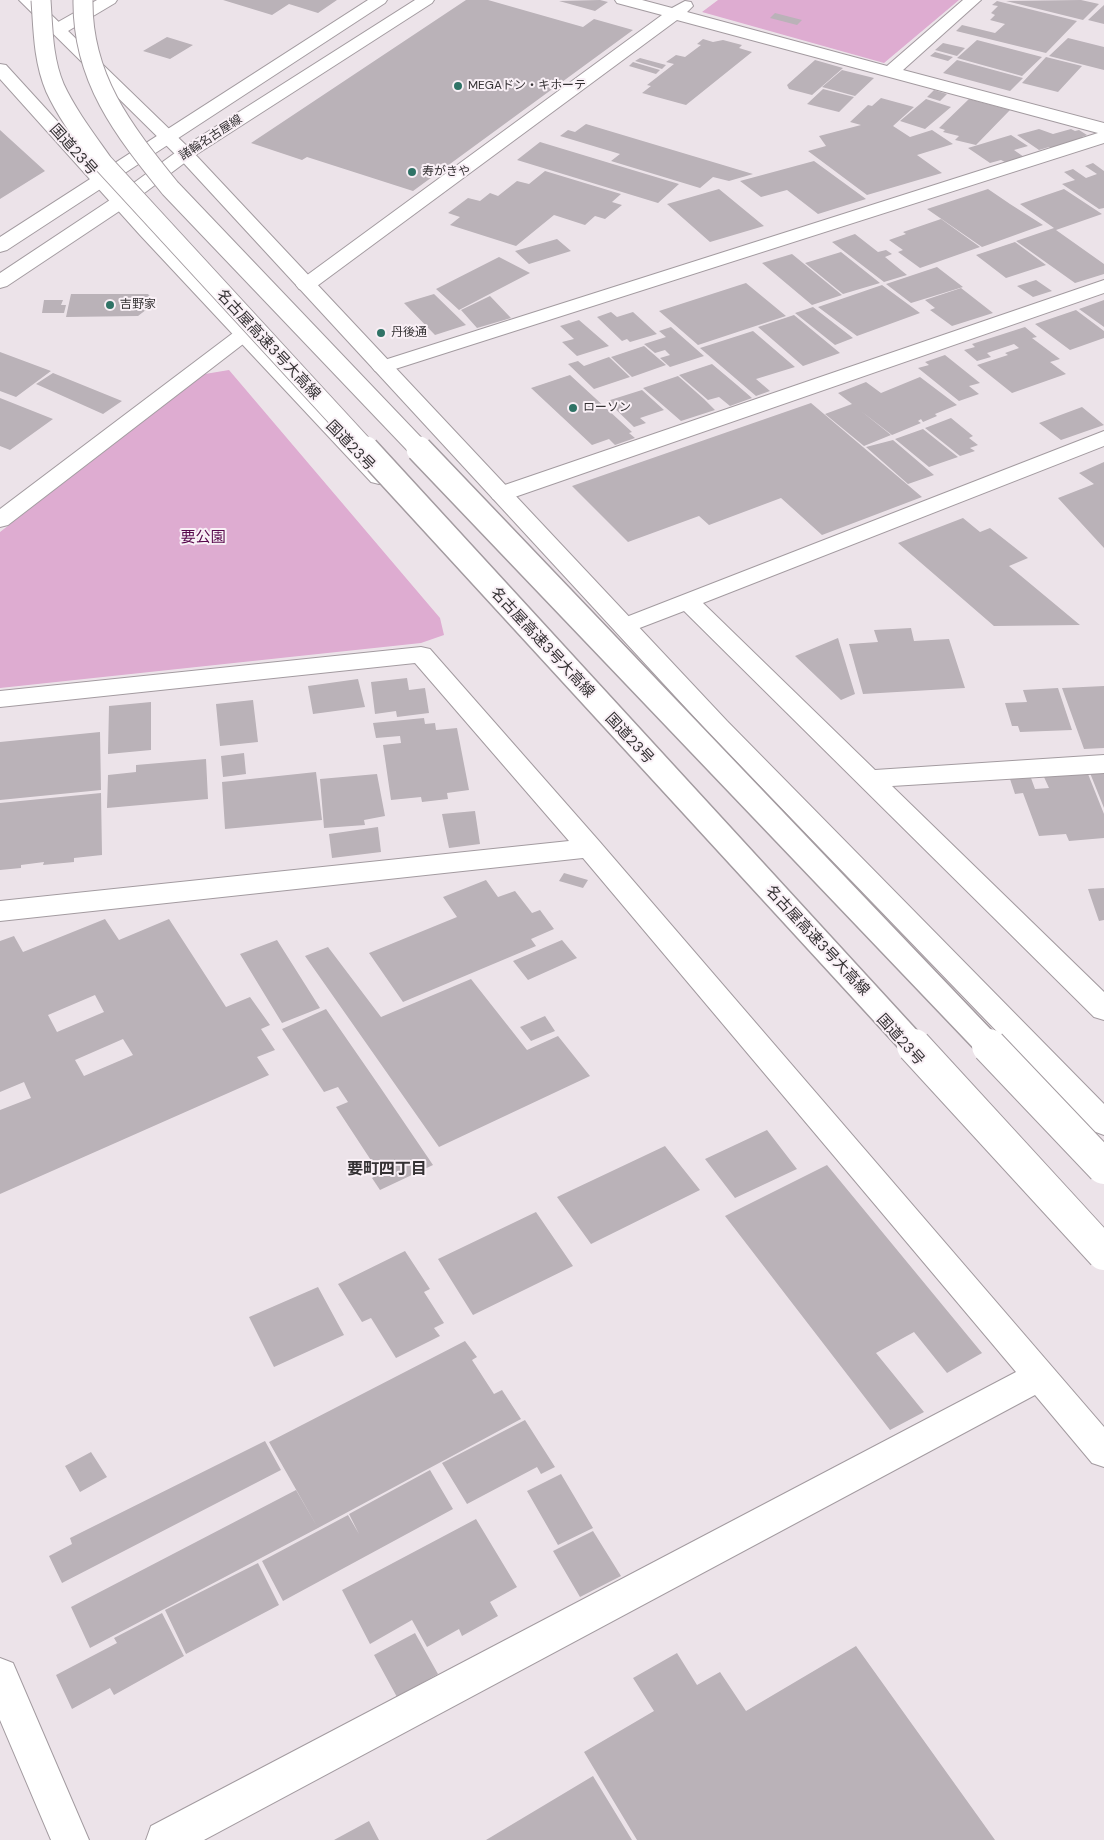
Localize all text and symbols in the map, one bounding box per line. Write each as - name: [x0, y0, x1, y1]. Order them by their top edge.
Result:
- place label: MEGAドン・キホーテ: [468, 79, 586, 93]
- marker: MEGAドン・キホーテ: [452, 80, 464, 92]
- street label: 諸輪名古屋線: [177, 112, 245, 164]
- street label: 国道23号: [45, 121, 101, 179]
- place label: 寿がきや: [422, 165, 470, 179]
- marker: 寿がきや: [406, 166, 418, 178]
- street label: 名古屋高速3号大高線: [212, 286, 324, 404]
- place label: 吉野家: [120, 298, 156, 312]
- marker: 吉野家: [104, 299, 116, 311]
- place label: 丹後通: [391, 326, 427, 340]
- marker: 丹後通: [375, 327, 387, 339]
- place label: ローソン: [583, 401, 631, 415]
- marker: ローソン: [567, 402, 579, 414]
- street label: 国道23号: [322, 417, 378, 475]
- park label: 要公園: [181, 529, 225, 547]
- street label: 名古屋高速3号大高線: [486, 584, 598, 702]
- street label: 国道23号: [601, 710, 657, 768]
- street label: 名古屋高速3号大高線: [761, 882, 873, 1000]
- street label: 国道23号: [872, 1011, 928, 1069]
- district label: 要町四丁目: [347, 1160, 427, 1180]

